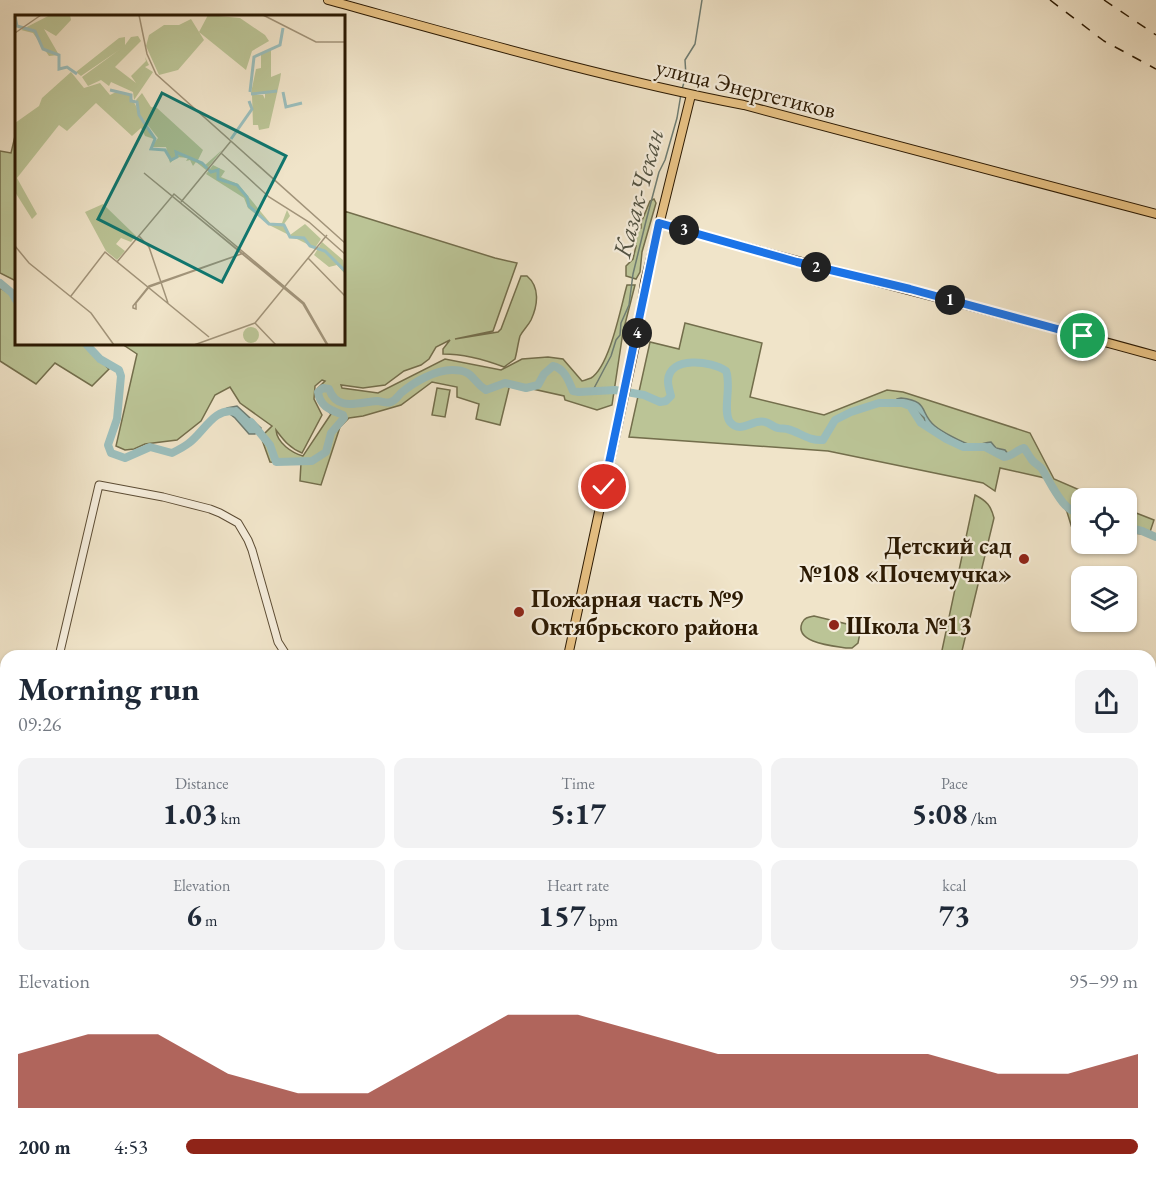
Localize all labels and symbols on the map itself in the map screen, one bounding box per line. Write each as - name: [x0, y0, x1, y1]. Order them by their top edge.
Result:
- inset map: [15, 15, 345, 345]
- street label: улица Энергетиков: [653, 51, 839, 125]
- water label: Казак-Чекан: [604, 125, 672, 262]
- pin: 3: [669, 215, 699, 245]
- pin: 2: [801, 252, 831, 282]
- pin: 1: [935, 285, 965, 315]
- pin: [1057, 310, 1108, 361]
- pin: 4: [622, 318, 652, 348]
- pin: [578, 461, 629, 512]
- place label: Детский сад №108 «Почемучка»: [799, 530, 1012, 590]
- marker: Детский сад №108 «Почемучка»: [1017, 552, 1031, 566]
- place label: Пожарная часть №9 Октябрьского района: [531, 583, 759, 642]
- marker: Пожарная часть №9 Октябрьского района: [512, 605, 526, 619]
- place label: Школа №13: [846, 610, 972, 641]
- marker: Школа №13: [827, 618, 841, 632]

